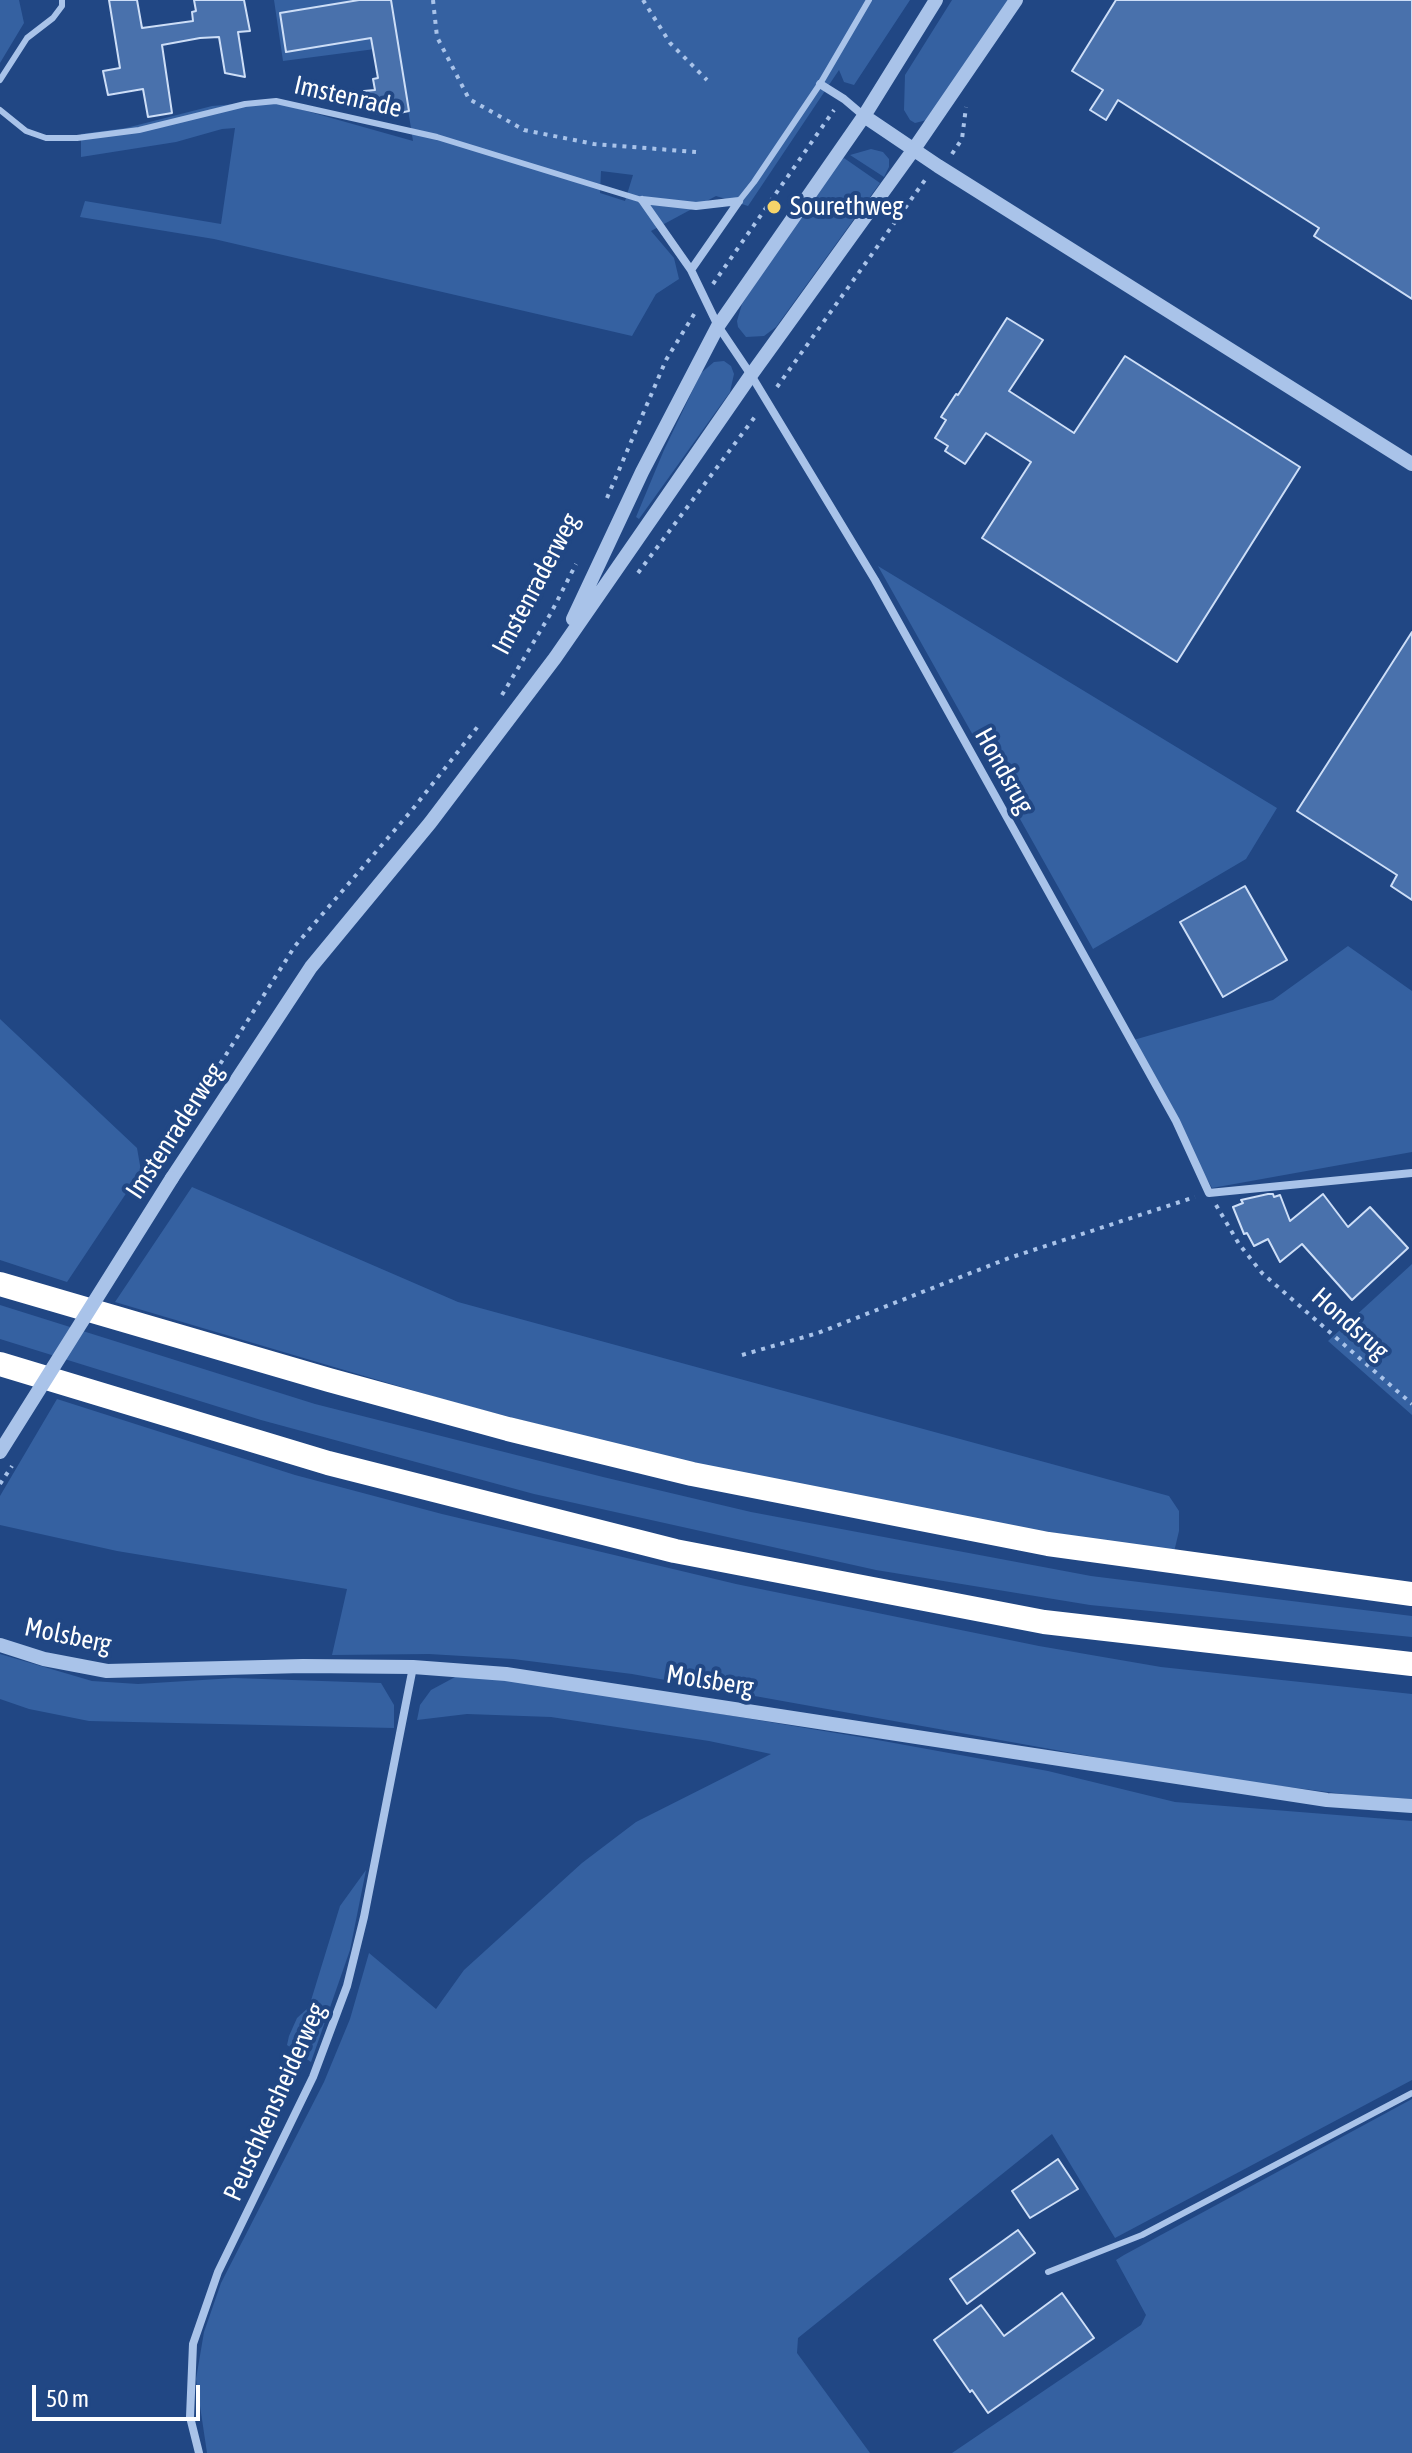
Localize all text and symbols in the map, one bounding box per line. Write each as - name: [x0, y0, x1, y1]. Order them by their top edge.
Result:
- street label: Imstenrade: [291, 69, 405, 125]
- place label: Sourethweg: [790, 191, 904, 223]
- marker: Sourethweg: [765, 198, 783, 216]
- street label: Imstenraderweg: [486, 508, 586, 660]
- street label: Hondsrug: [968, 723, 1040, 819]
- street label: Imstenraderweg: [120, 1057, 230, 1205]
- street label: Hondsrug: [1305, 1281, 1395, 1367]
- street label: Molsberg: [22, 1612, 114, 1660]
- street label: Molsberg: [664, 1659, 756, 1703]
- street label: Peuschkensheiderweg: [217, 1998, 333, 2206]
- scale bar: [36, 2369, 204, 2419]
- text: 50 m: [46, 2385, 89, 2412]

